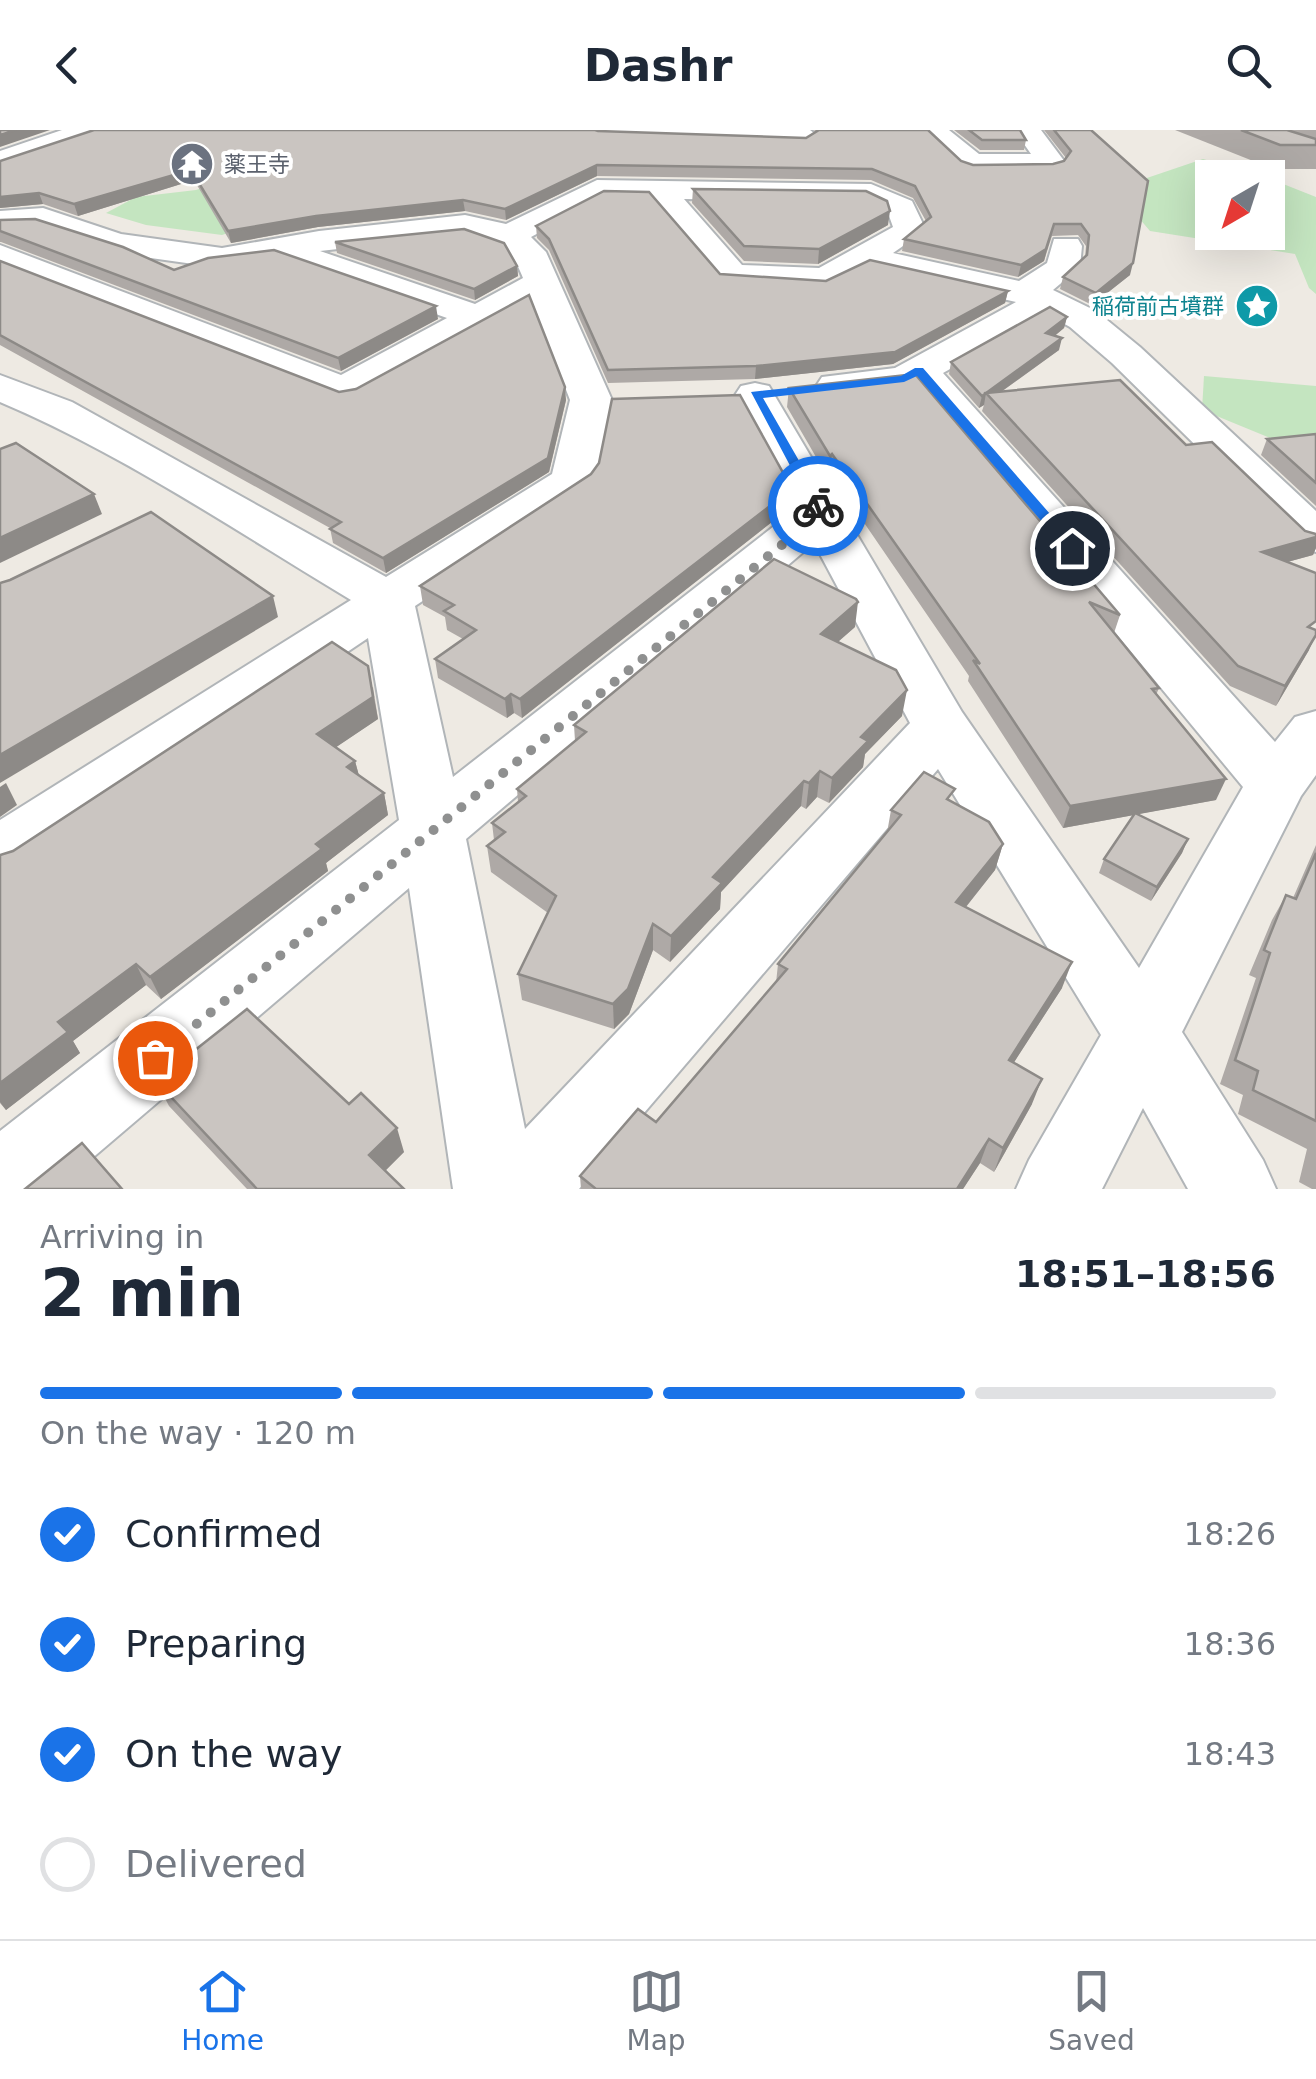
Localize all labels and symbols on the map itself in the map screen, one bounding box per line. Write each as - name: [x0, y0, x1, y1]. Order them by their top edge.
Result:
- temple icon: 薬王寺: [169, 141, 215, 187]
- place label: 薬王寺: [224, 152, 290, 177]
- north arrow: [1195, 160, 1285, 250]
- place icon: 稲荷前古墳群: [1234, 283, 1280, 329]
- place label: 稲荷前古墳群: [1092, 294, 1224, 319]
- courier: [768, 456, 868, 556]
- pin: [1030, 506, 1115, 591]
- pin: [113, 1016, 198, 1101]

